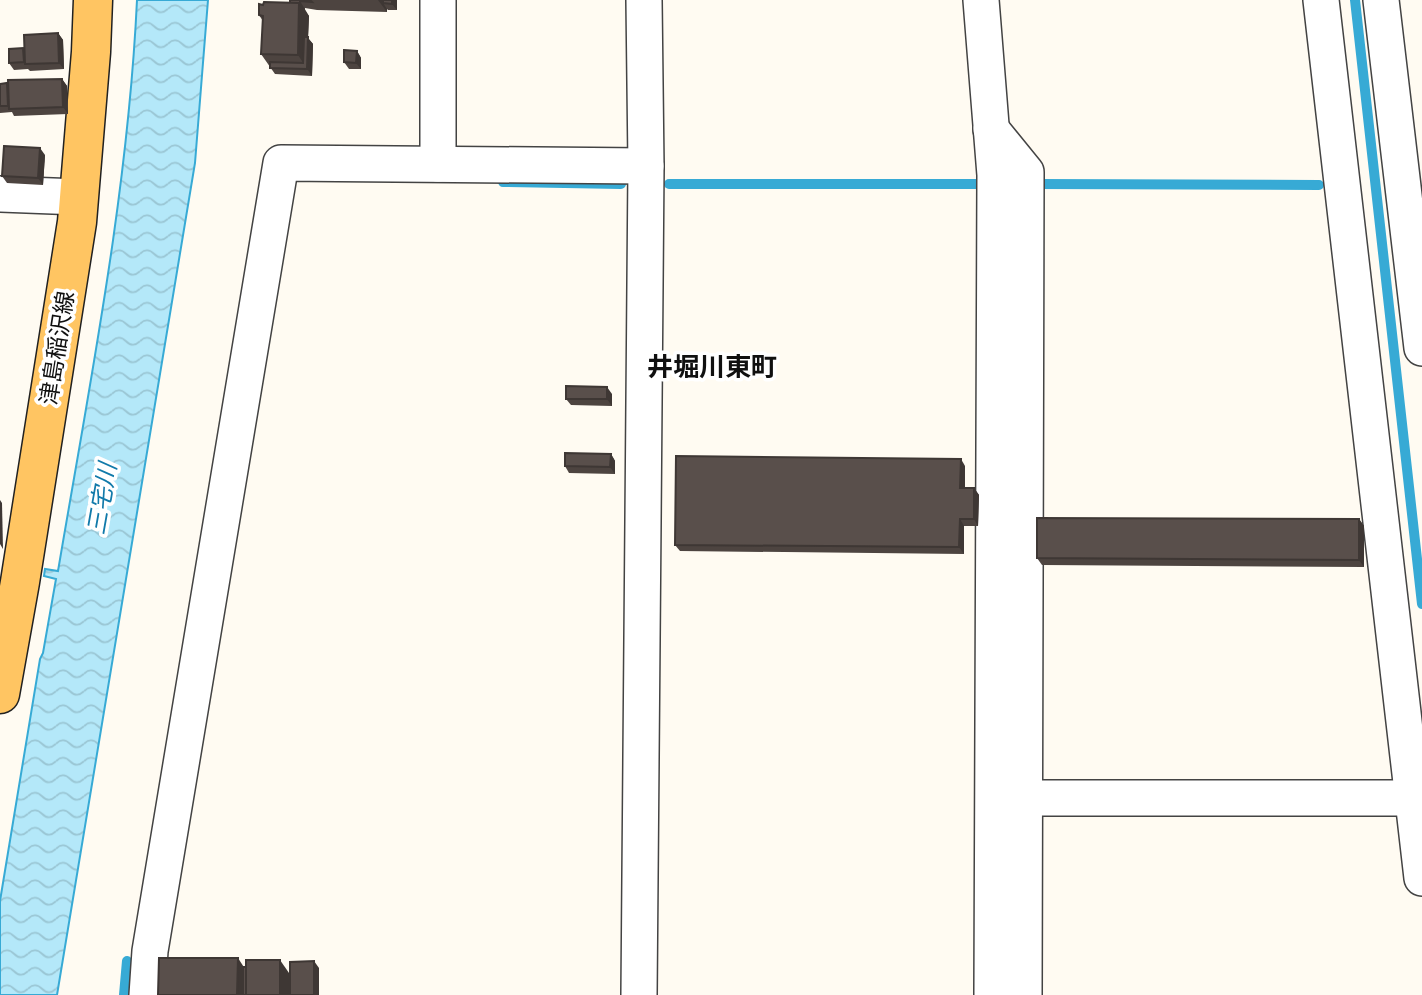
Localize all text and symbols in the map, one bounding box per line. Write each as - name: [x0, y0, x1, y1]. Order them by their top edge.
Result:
- street label: 津島稲沢線: [34, 289, 80, 407]
- district label: 井堀川東町: [647, 351, 777, 383]
- water label: 三宅川: [81, 458, 123, 537]

